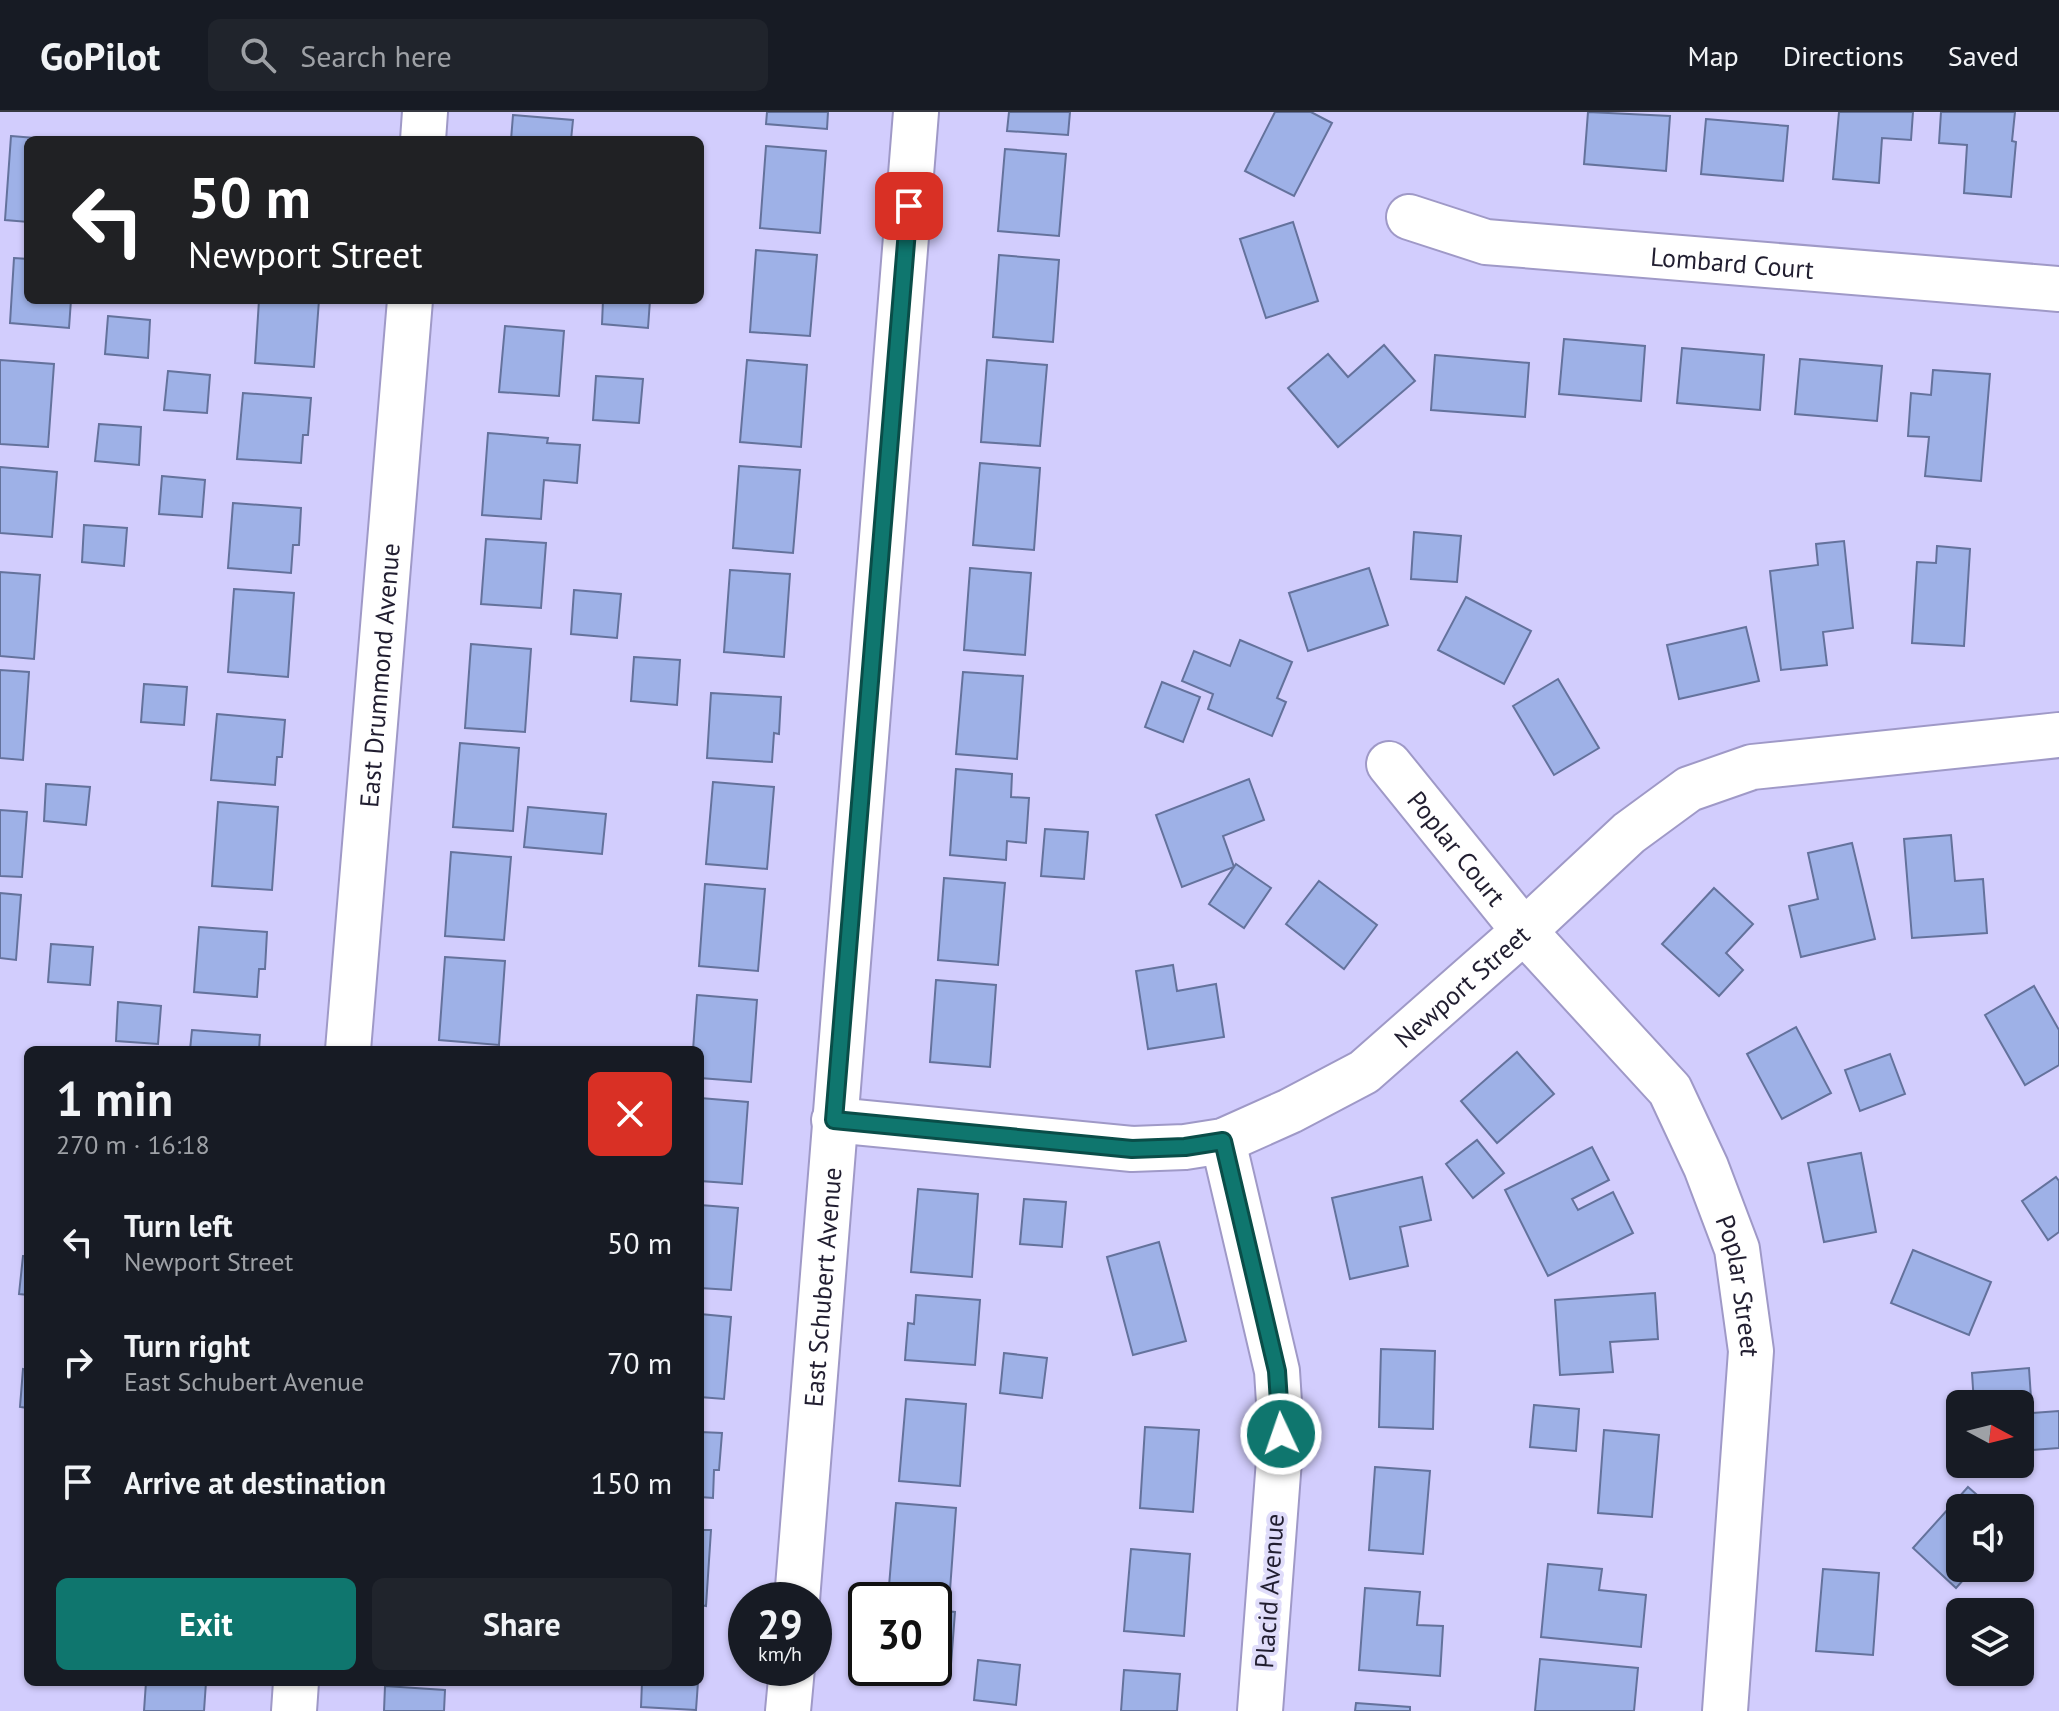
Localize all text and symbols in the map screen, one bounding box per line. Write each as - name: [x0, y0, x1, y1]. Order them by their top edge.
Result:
- search box: [208, 19, 768, 91]
- text: GoPilot: [40, 31, 160, 80]
- icon: search: [236, 33, 280, 77]
- text: Search here: [300, 36, 452, 75]
- text: Map: [1688, 37, 1739, 74]
- text: Directions: [1783, 37, 1904, 74]
- text: Saved: [1948, 37, 2019, 74]
- text: 50 m: [188, 161, 311, 233]
- icon: left: [56, 168, 160, 272]
- pin: [875, 172, 943, 240]
- icon: arrive: [887, 184, 931, 228]
- text: Newport Street: [188, 231, 422, 278]
- street label: Lombard Court: [1649, 239, 1816, 285]
- street label: East Drummond Avenue: [352, 542, 406, 809]
- street label: Poplar Court: [1401, 784, 1513, 912]
- street label: Newport Street: [1387, 918, 1536, 1054]
- text: 1 min: [56, 1067, 173, 1129]
- button: close: [588, 1072, 672, 1156]
- text: 270 m · 16:18: [56, 1128, 210, 1161]
- street label: East Schubert Avenue: [796, 1166, 848, 1408]
- text: Turn left: [124, 1206, 232, 1245]
- street label: Poplar Street: [1709, 1210, 1768, 1358]
- icon: left: [56, 1220, 100, 1264]
- text: 50 m: [607, 1223, 672, 1262]
- text: Newport Street: [124, 1245, 293, 1278]
- text: Turn right: [124, 1326, 250, 1365]
- icon: right: [56, 1340, 100, 1384]
- text: 70 m: [607, 1343, 672, 1382]
- text: East Schubert Avenue: [124, 1365, 364, 1398]
- north arrow: [1946, 1390, 2034, 1478]
- map controls: [1946, 1390, 2034, 1686]
- position arrow: [1239, 1392, 1323, 1476]
- icon: arrive: [56, 1460, 100, 1504]
- text: Arrive at destination: [124, 1463, 386, 1502]
- text: 150 m: [591, 1463, 672, 1502]
- button: sound: [1946, 1494, 2034, 1582]
- street label: Placid Avenue: [1247, 1513, 1291, 1669]
- button: Exit: [56, 1578, 356, 1670]
- button: Share: [372, 1578, 672, 1670]
- speed limit sign: 30: [848, 1582, 952, 1686]
- text: 29: [757, 1598, 803, 1650]
- button: layers: [1946, 1598, 2034, 1686]
- text: km/h: [758, 1641, 802, 1667]

